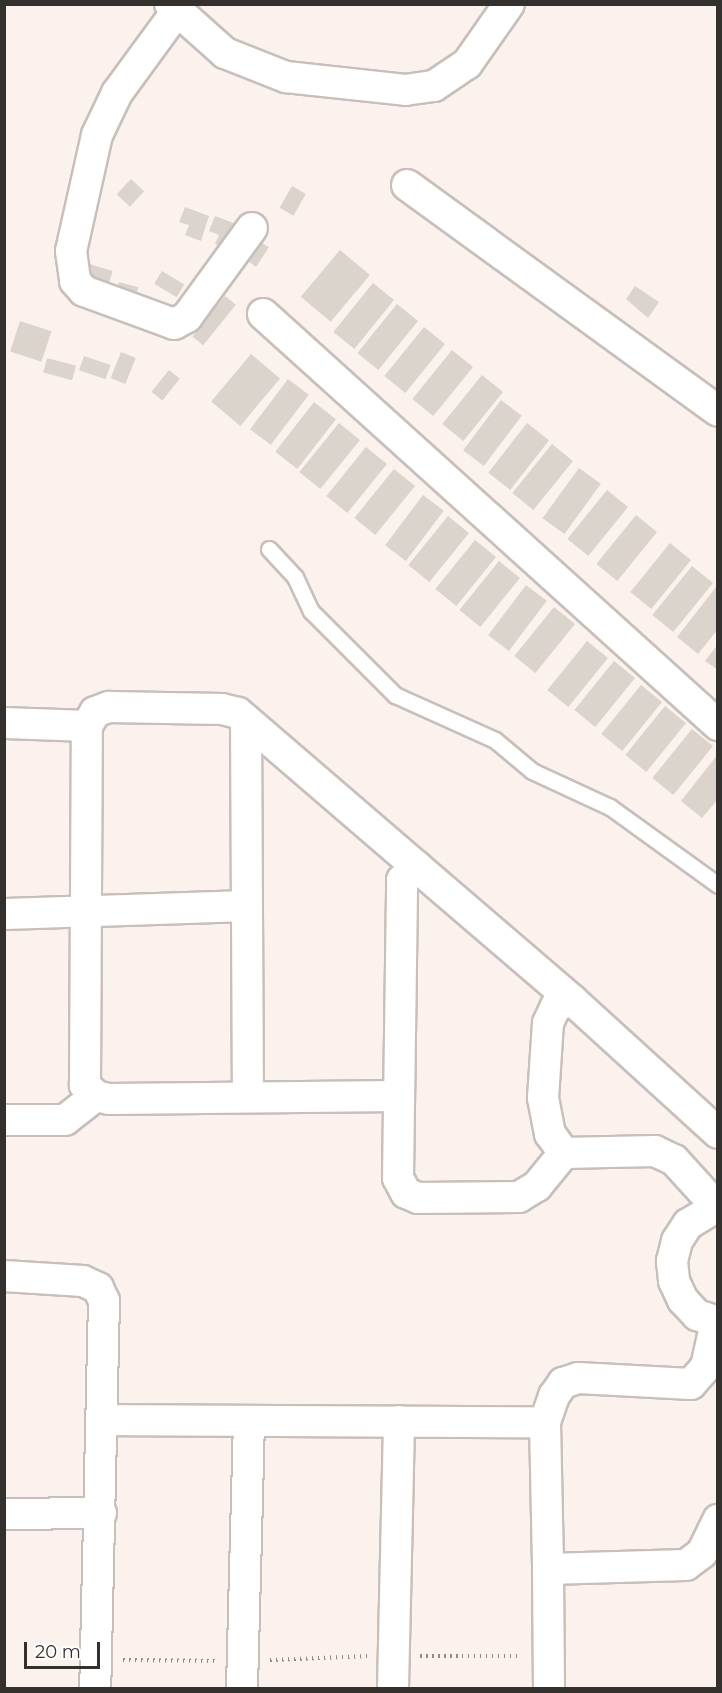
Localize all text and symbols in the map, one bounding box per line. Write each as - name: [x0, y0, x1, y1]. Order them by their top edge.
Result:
- scale bar: [27, 1630, 104, 1668]
- text: 20 m: [35, 1641, 81, 1663]

